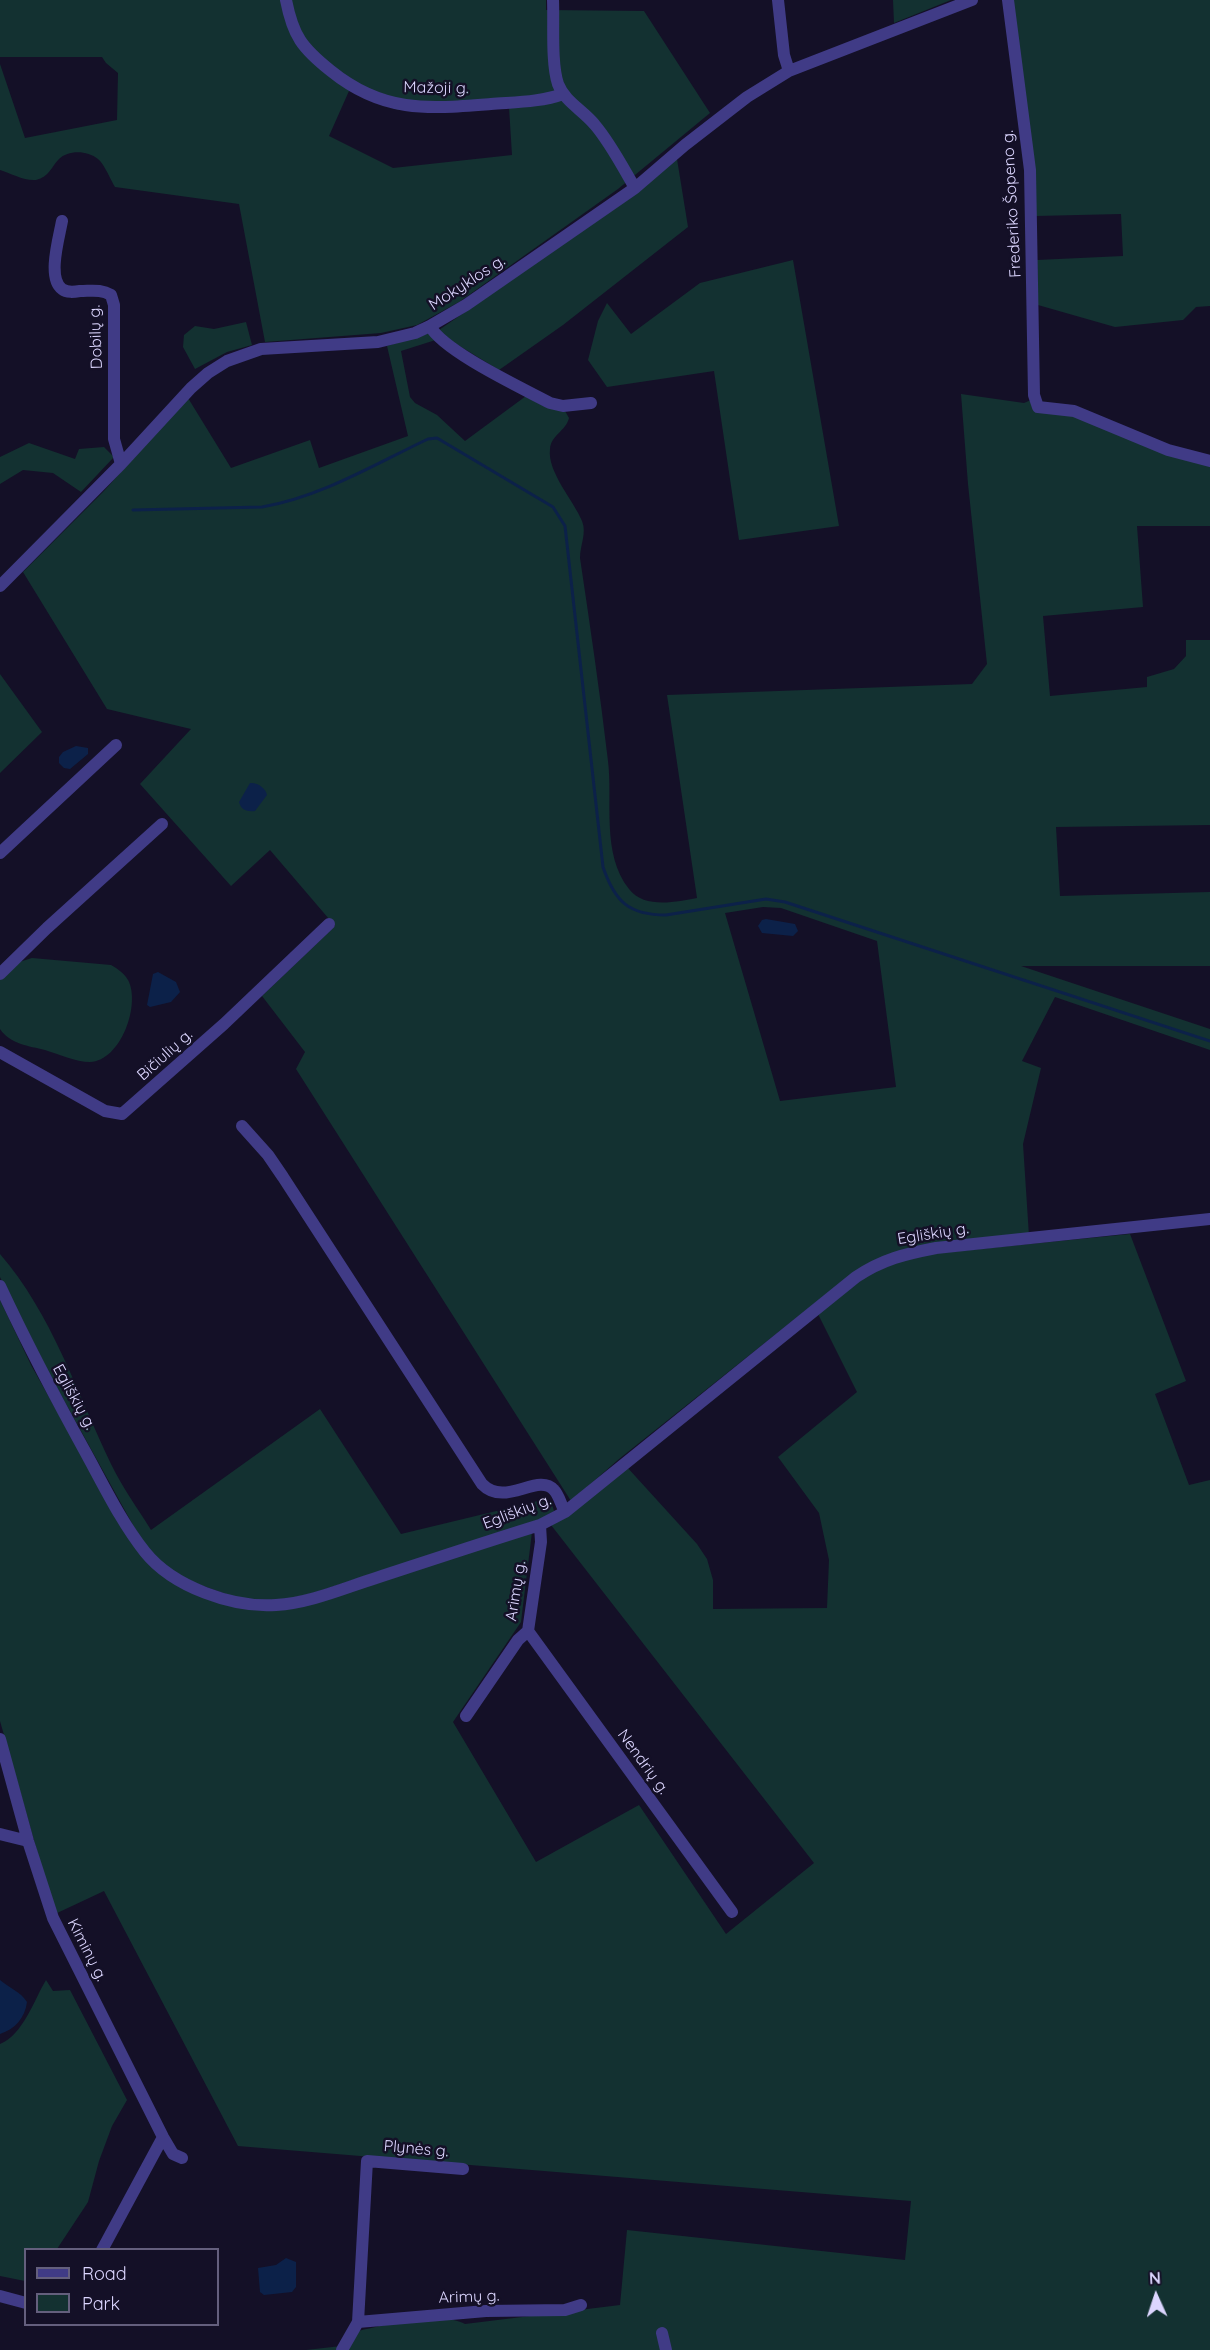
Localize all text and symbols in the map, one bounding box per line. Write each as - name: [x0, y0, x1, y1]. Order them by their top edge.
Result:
- street label: Mažoji g.: [403, 78, 469, 98]
- street label: Frederiko Šopeno g.: [999, 130, 1025, 278]
- street label: Mokyklos g.: [425, 251, 509, 315]
- street label: Dobilų g.: [85, 305, 107, 369]
- street label: Bičiulių g.: [133, 1025, 197, 1085]
- street label: Egliškių g.: [896, 1219, 970, 1249]
- street label: Egliškių g.: [48, 1361, 100, 1433]
- street label: Egliškių g.: [480, 1490, 554, 1534]
- street label: Arimų g.: [502, 1559, 530, 1623]
- street label: Nendrių g.: [613, 1726, 673, 1798]
- street label: Kiminų g.: [63, 1915, 111, 1985]
- street label: Plynės g.: [383, 2137, 449, 2161]
- legend: [24, 2248, 219, 2326]
- text: Road: [82, 2262, 127, 2285]
- north arrow: [1126, 2266, 1186, 2326]
- text: N: [1149, 2268, 1161, 2288]
- street label: Arimų g.: [438, 2286, 500, 2308]
- text: Park: [82, 2292, 120, 2315]

